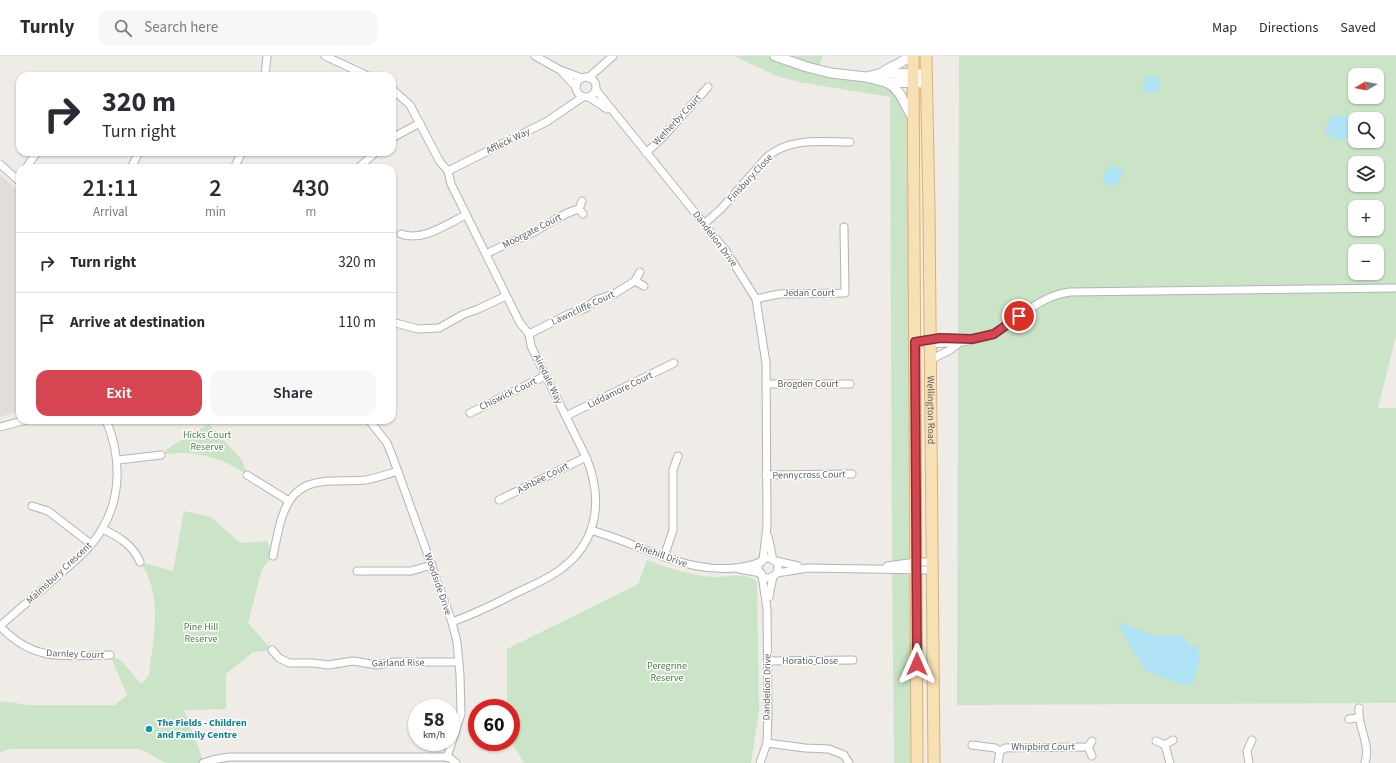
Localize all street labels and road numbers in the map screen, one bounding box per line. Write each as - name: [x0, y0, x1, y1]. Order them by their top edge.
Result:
- street label: Wetherby Court: [650, 91, 705, 149]
- street label: Affleck Way: [484, 124, 533, 158]
- street label: Finsbury Close: [724, 151, 776, 205]
- street label: Dandelion Drive: [689, 208, 741, 270]
- street label: Moorgate Court: [500, 210, 565, 252]
- street label: Jedan Court: [783, 286, 835, 300]
- street label: Lawncliffe Court: [549, 287, 617, 329]
- street label: Airedale Way: [530, 352, 566, 407]
- street label: Liddamore Court: [585, 368, 655, 412]
- street label: Chiswick Court: [477, 374, 540, 414]
- street label: Wellington Road: [924, 376, 938, 444]
- street label: Brogden Court: [778, 377, 839, 391]
- street label: Ashbee Court: [515, 459, 572, 497]
- street label: Pennycross Court: [772, 467, 846, 483]
- street label: Malmsbury Crescent: [23, 538, 95, 607]
- street label: Pinehill Drive: [633, 539, 689, 571]
- street label: Woodside Drive: [421, 551, 455, 617]
- street label: Darnley Court: [46, 646, 105, 662]
- street label: Dandelion Drive: [759, 653, 775, 720]
- street label: Horatio Close: [782, 654, 838, 668]
- street label: Garland Rise: [372, 656, 424, 670]
- street label: Whipbird Court: [1011, 740, 1075, 754]

